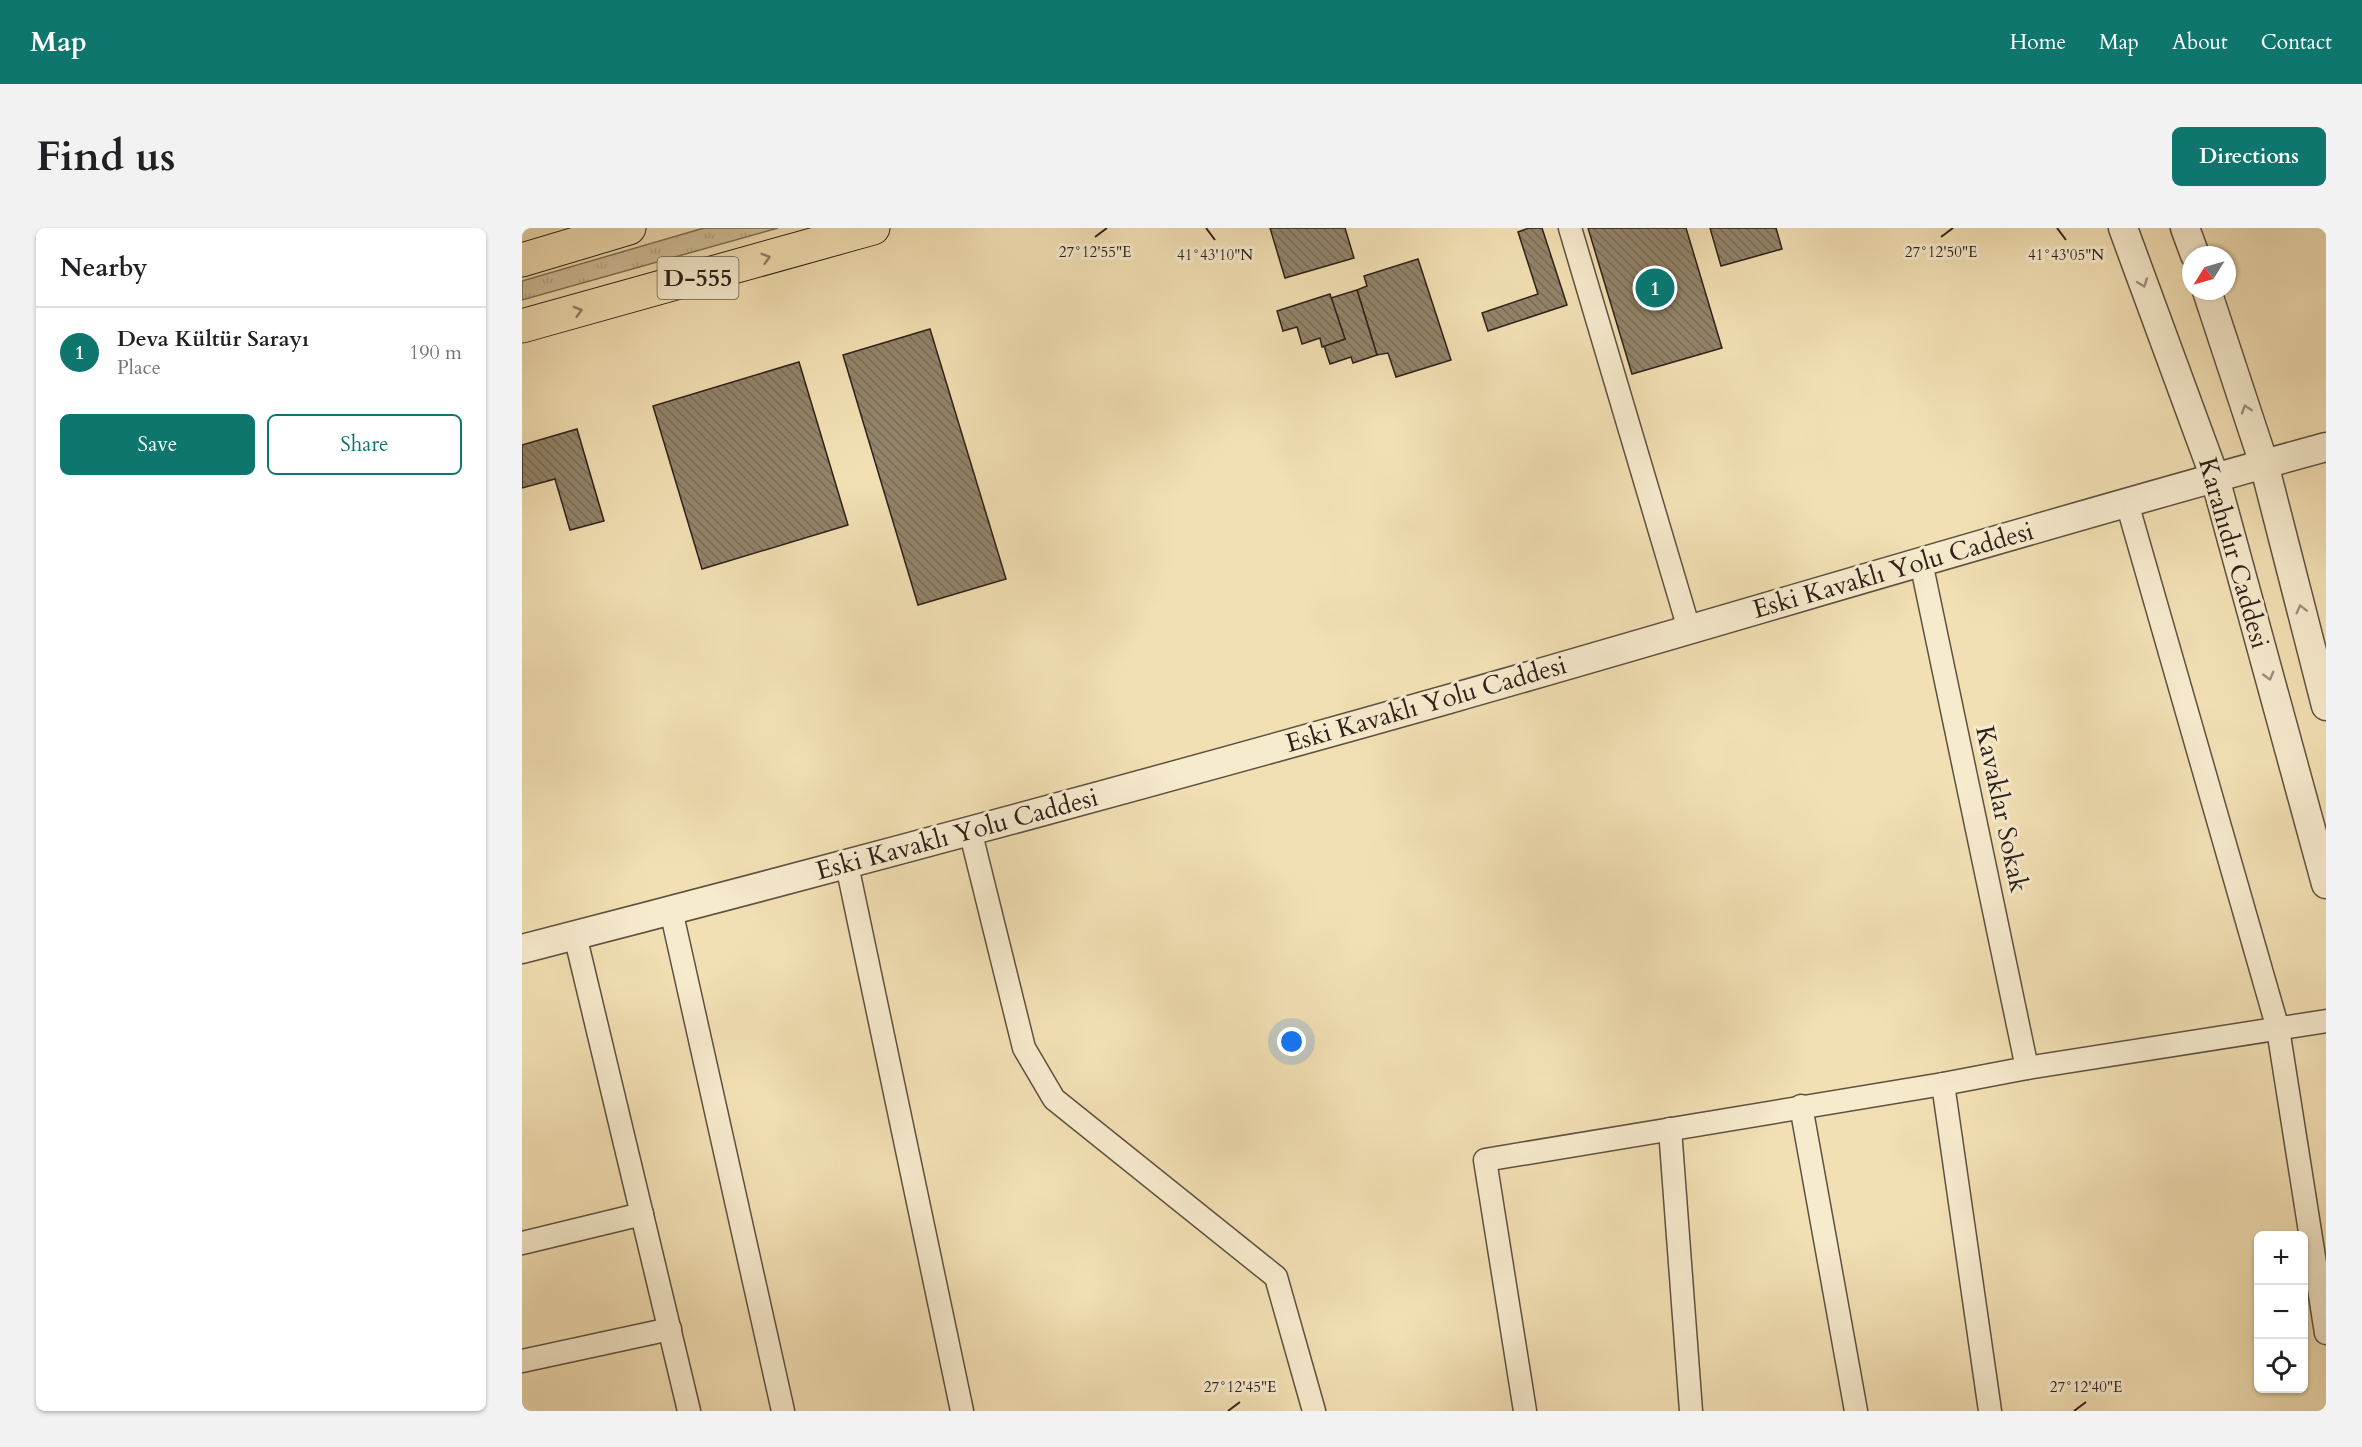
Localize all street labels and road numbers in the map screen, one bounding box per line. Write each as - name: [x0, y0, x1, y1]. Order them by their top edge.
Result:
- road number: D-555: [658, 257, 738, 299]
- street label: Karahıdır Caddesi: [2190, 453, 2278, 653]
- street label: Eski Kavaklı Yolu Caddesi: [1748, 513, 2038, 627]
- street label: Eski Kavaklı Yolu Caddesi: [1281, 647, 1571, 761]
- street label: Kavaklar Sokak: [1967, 723, 2037, 896]
- street label: Eski Kavaklı Yolu Caddesi: [812, 779, 1102, 889]

